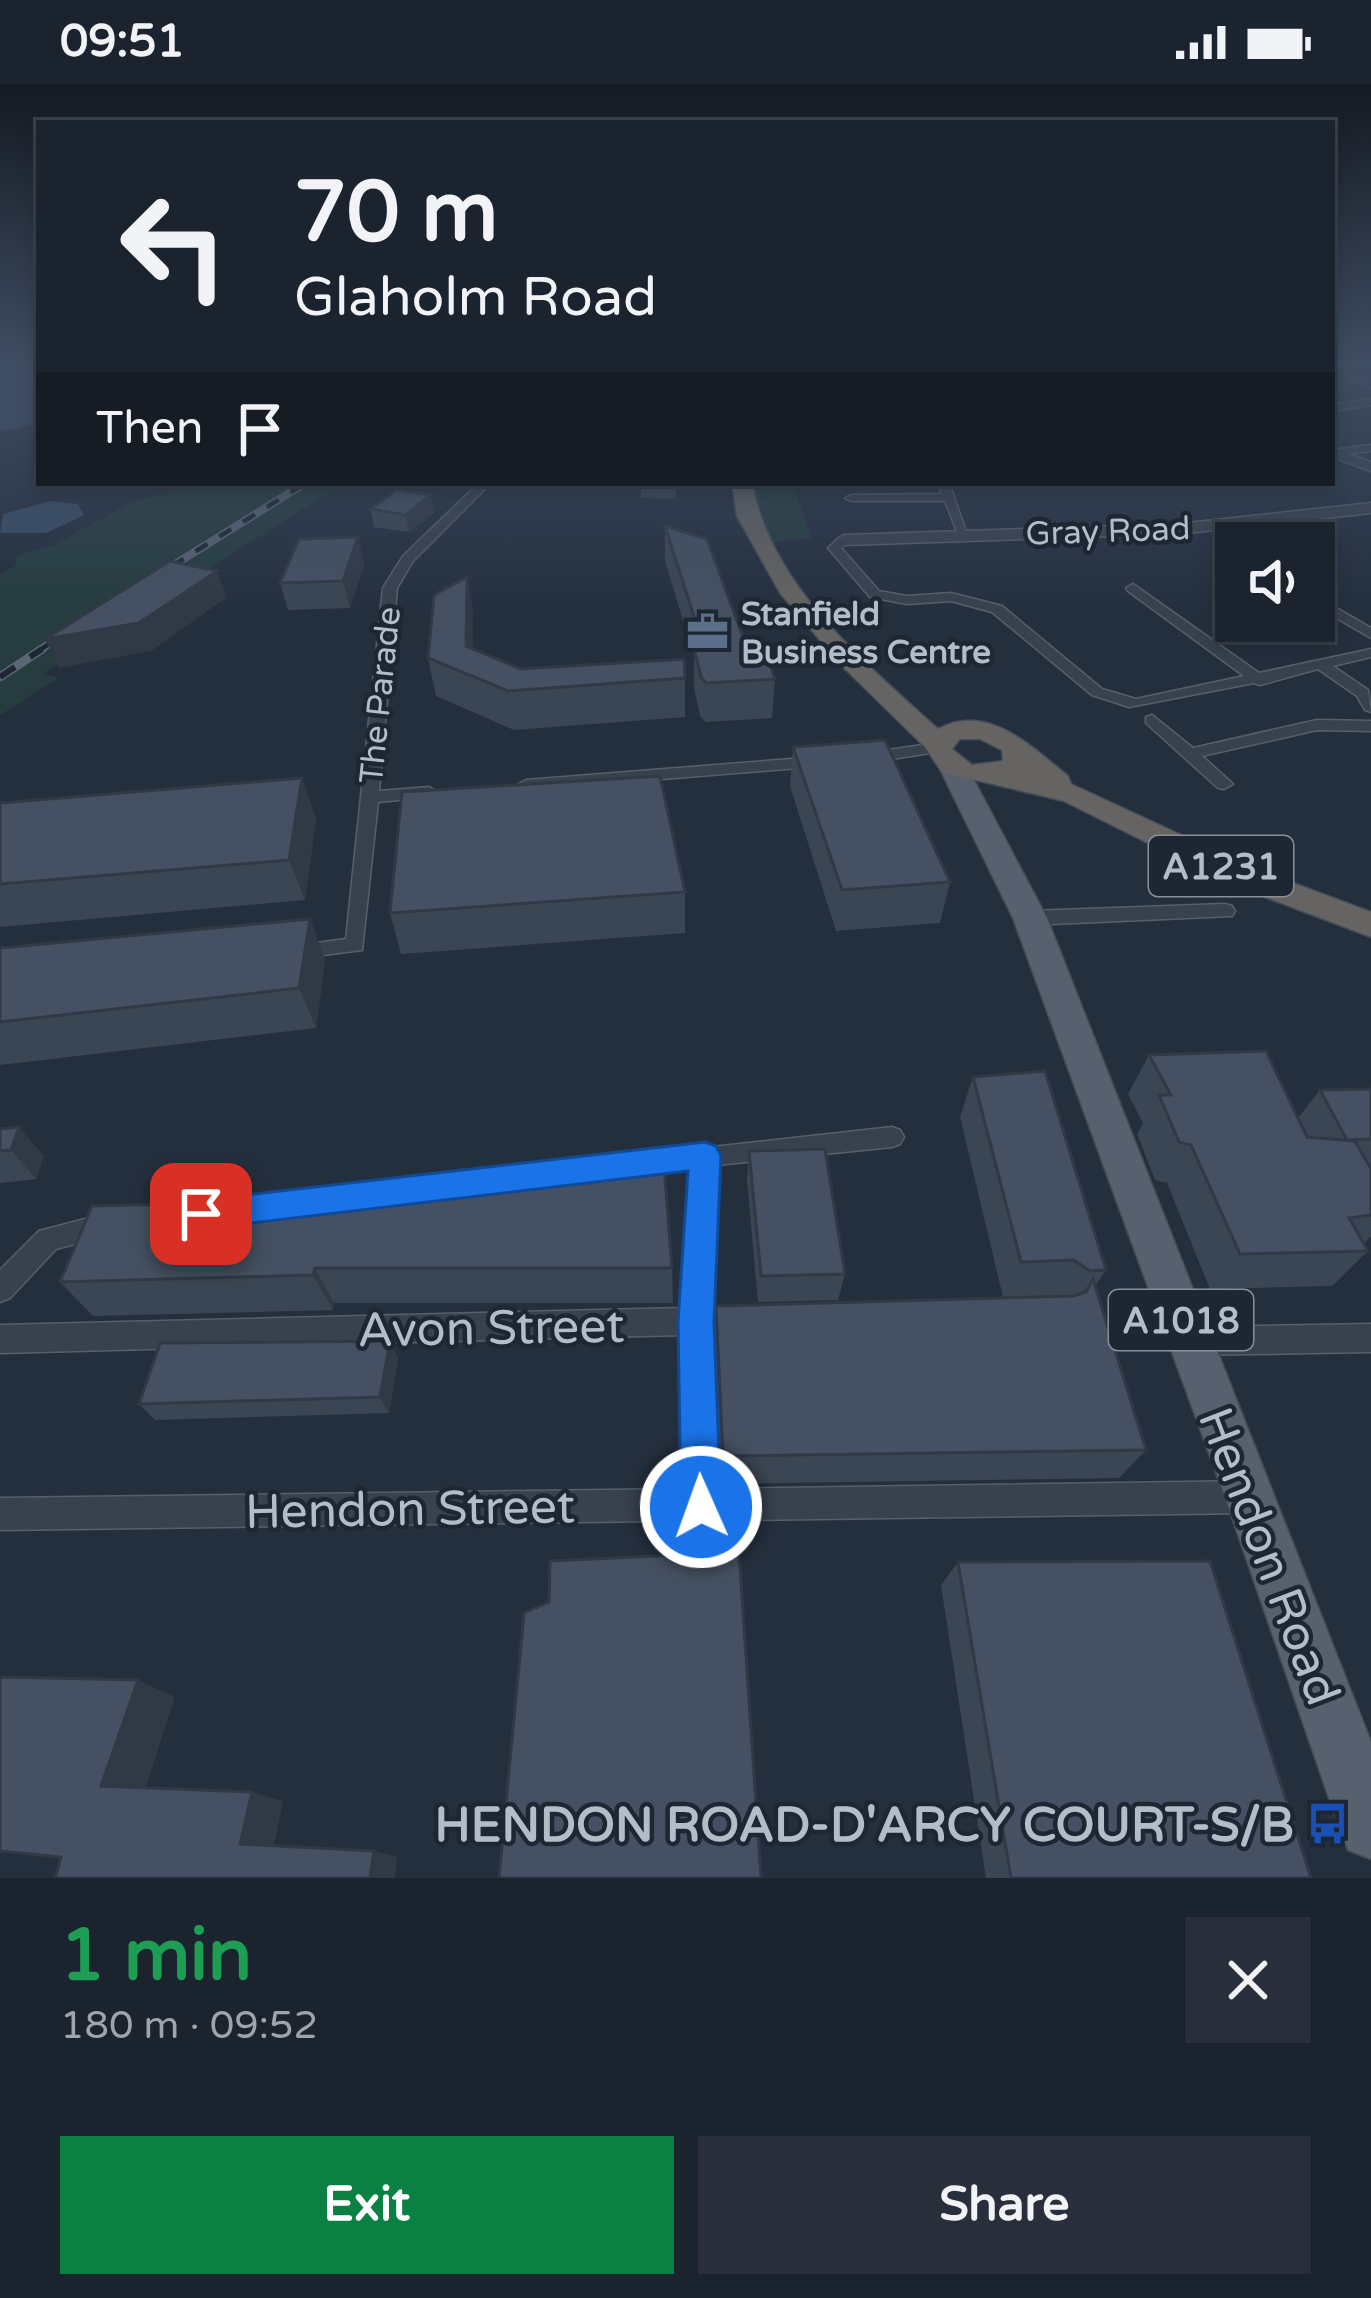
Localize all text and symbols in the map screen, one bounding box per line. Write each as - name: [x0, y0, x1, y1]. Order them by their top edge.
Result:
- text: 09:51: [60, 15, 185, 69]
- text: 70 m: [294, 163, 498, 264]
- icon: left: [96, 168, 252, 324]
- text: Glaholm Road: [294, 265, 657, 330]
- icon: arrive: [227, 396, 293, 462]
- text: Then: [96, 402, 203, 456]
- street label: Gray Road: [1025, 509, 1191, 554]
- map controls: [1215, 522, 1335, 642]
- button: sound: [1215, 522, 1335, 642]
- place label: Stanfield Business Centre: [741, 595, 991, 672]
- street label: The Parade: [352, 605, 409, 786]
- office icon: Stanfield Business Centre: [684, 609, 730, 655]
- road number: A1231: [1149, 836, 1293, 896]
- pin: [150, 1163, 252, 1265]
- icon: arrive: [168, 1181, 234, 1247]
- road number: A1018: [1109, 1290, 1253, 1350]
- street label: Avon Street: [357, 1298, 625, 1360]
- street label: Hendon Road: [1185, 1400, 1351, 1714]
- position arrow: [638, 1444, 764, 1570]
- street label: Hendon Street: [244, 1478, 576, 1542]
- place label: HENDON ROAD-D'ARCY COURT-S/B: [435, 1797, 1294, 1855]
- bus stop icon: HENDON ROAD-D'ARCY COURT-S/B: [1305, 1801, 1351, 1847]
- text: 1 min: [60, 1913, 252, 2000]
- button: close: [1185, 1917, 1311, 2043]
- text: 180 m · 09:52: [60, 2002, 318, 2049]
- button: Exit: [60, 2136, 674, 2274]
- button: Share: [698, 2136, 1311, 2274]

